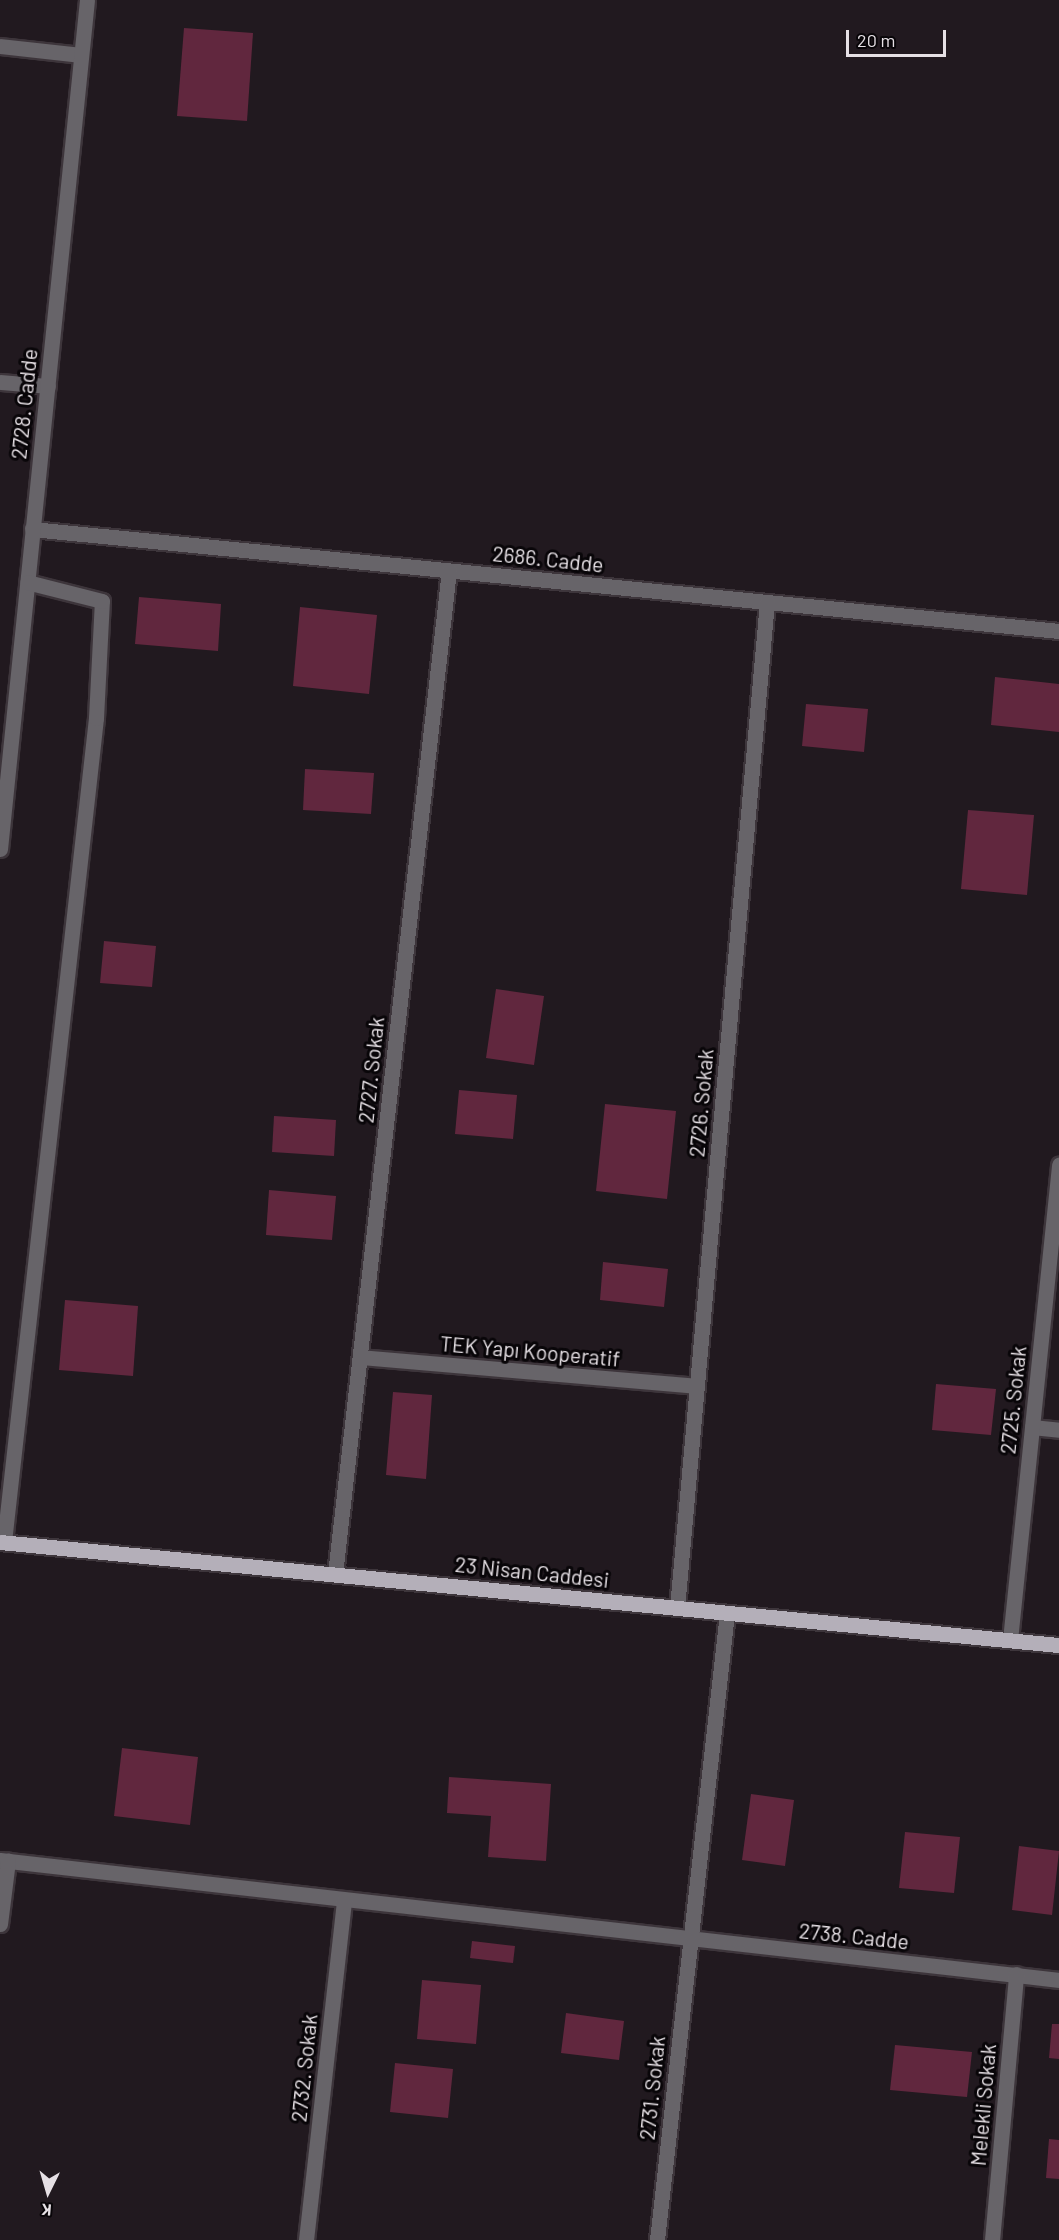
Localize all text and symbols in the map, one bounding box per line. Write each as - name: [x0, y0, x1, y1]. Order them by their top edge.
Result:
- scale bar: [849, 18, 950, 56]
- text: 20 m: [857, 29, 895, 51]
- street label: 2728. Cadde: [6, 348, 42, 460]
- street label: 2686. Cadde: [491, 541, 605, 577]
- street label: 2727. Sokak: [353, 1016, 389, 1124]
- street label: 2726. Sokak: [684, 1048, 718, 1158]
- street label: TEK Yapı Kooperatif: [439, 1331, 621, 1371]
- street label: 2725. Sokak: [995, 1345, 1031, 1455]
- street label: 23 Nisan Caddesi: [454, 1551, 610, 1593]
- street label: 2738. Cadde: [798, 1918, 910, 1954]
- street label: 2732. Sokak: [286, 2013, 322, 2123]
- street label: 2731. Sokak: [634, 2035, 670, 2141]
- street label: Melekli Sokak: [965, 2043, 1001, 2167]
- north arrow: [18, 2162, 78, 2222]
- text: K: [41, 2201, 52, 2220]

